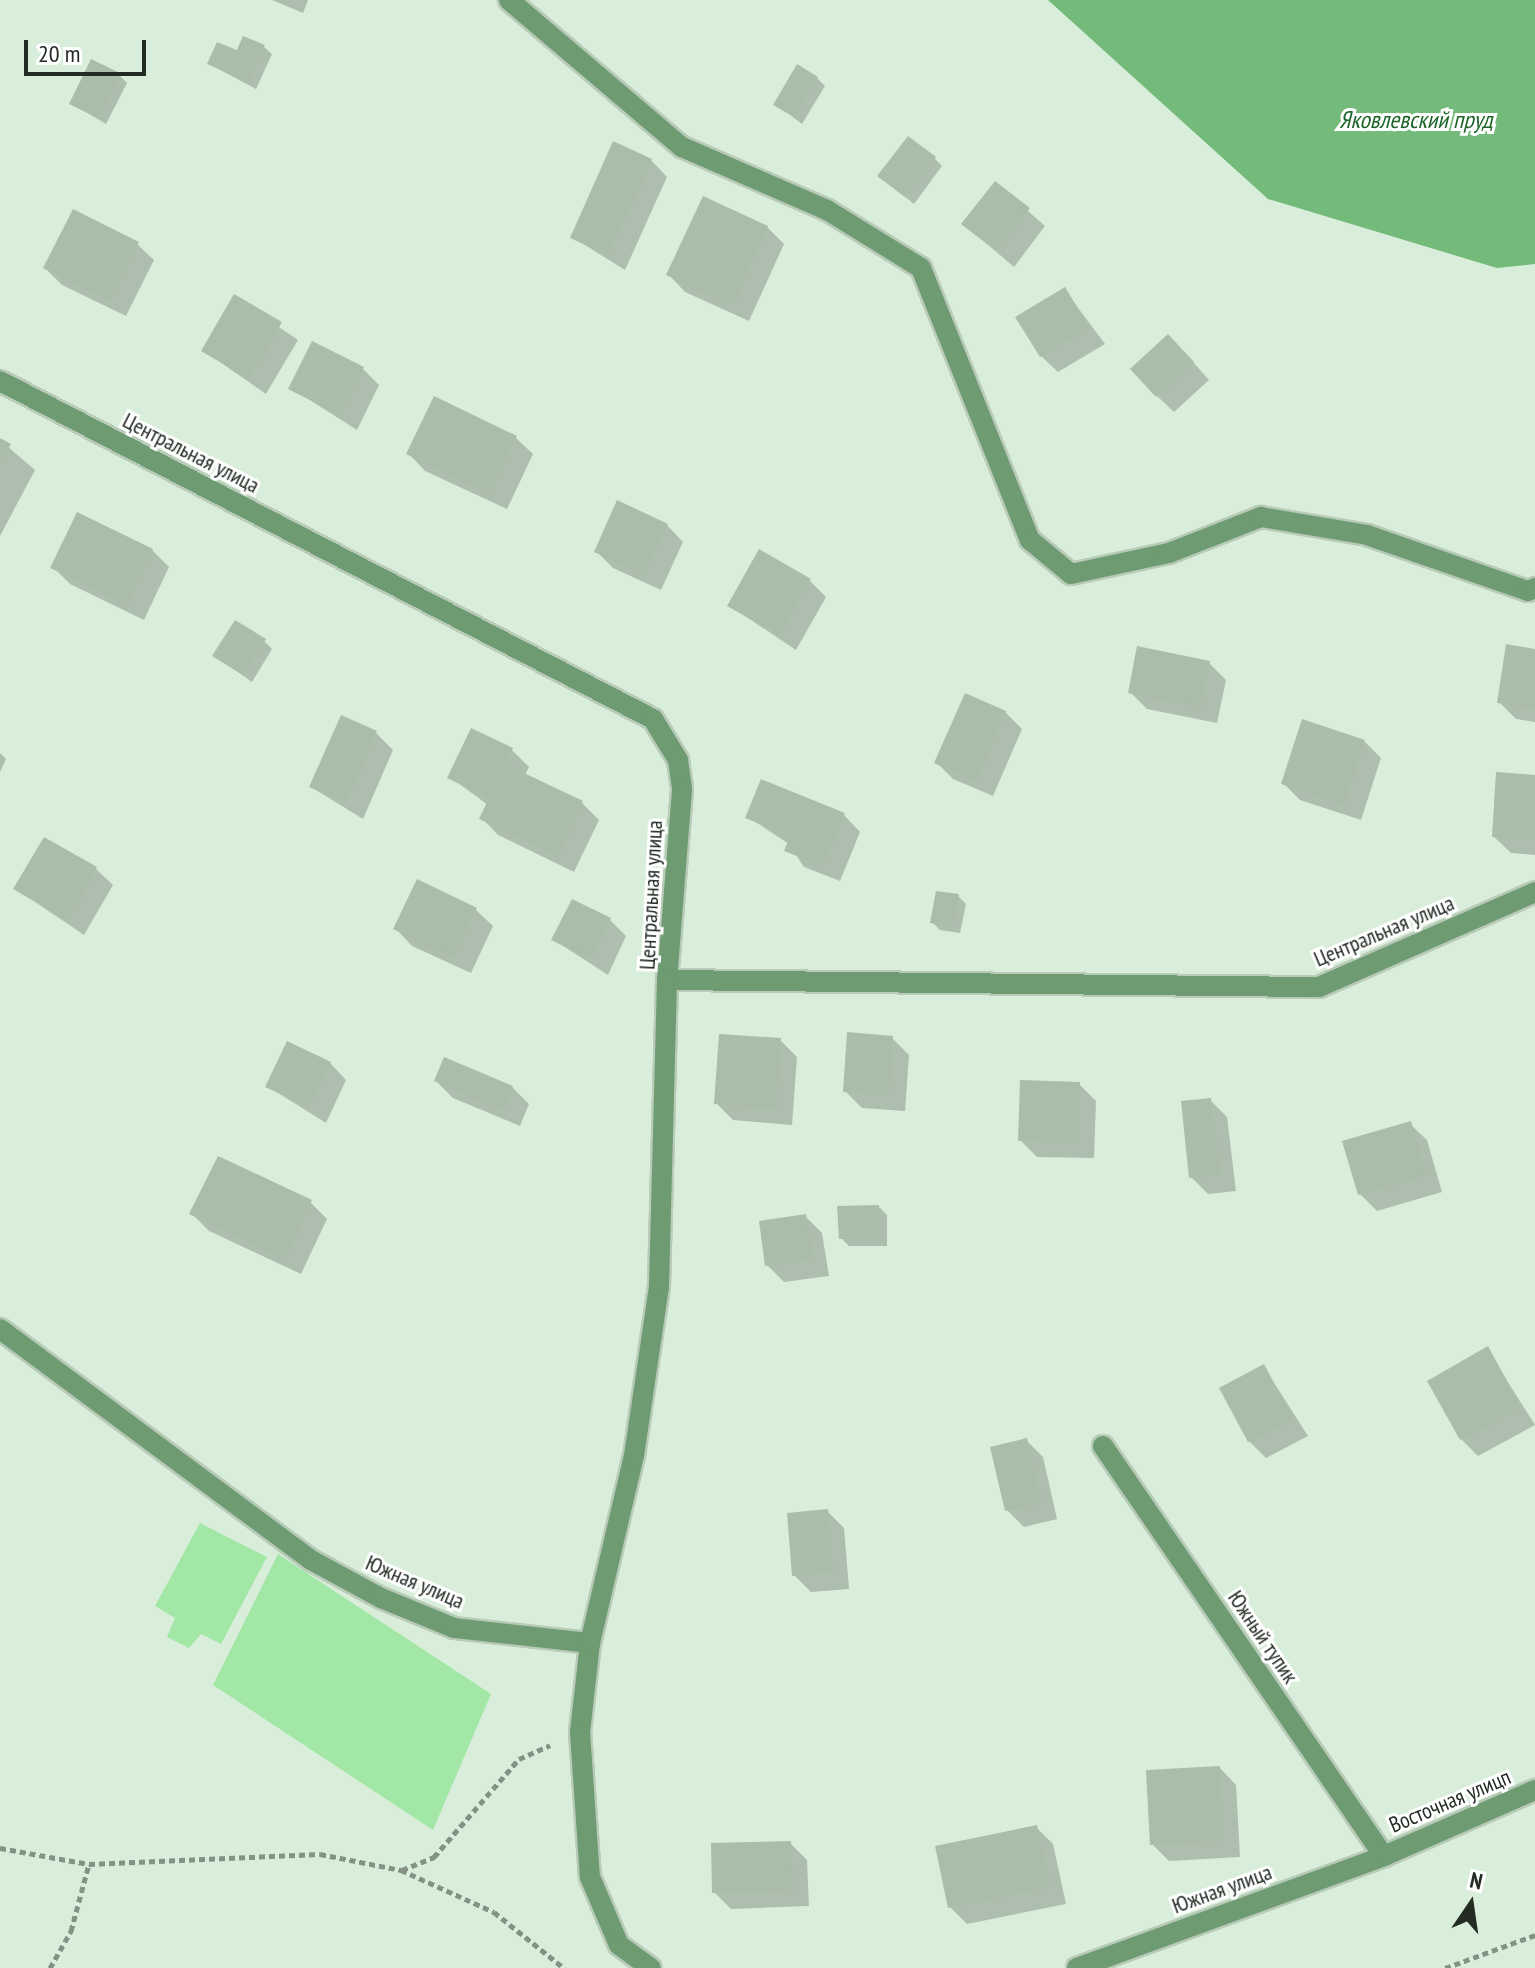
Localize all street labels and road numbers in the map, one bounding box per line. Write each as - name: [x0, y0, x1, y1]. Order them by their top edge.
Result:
- street label: Центральная улица: [118, 407, 264, 499]
- street label: Центральная улица: [634, 820, 668, 970]
- street label: Центральная улица: [1310, 890, 1458, 972]
- street label: Южная улица: [362, 1549, 468, 1615]
- street label: Южный тупик: [1222, 1586, 1304, 1688]
- street label: Восточная улицп: [1385, 1763, 1515, 1839]
- street label: Южная улица: [1168, 1859, 1276, 1919]

